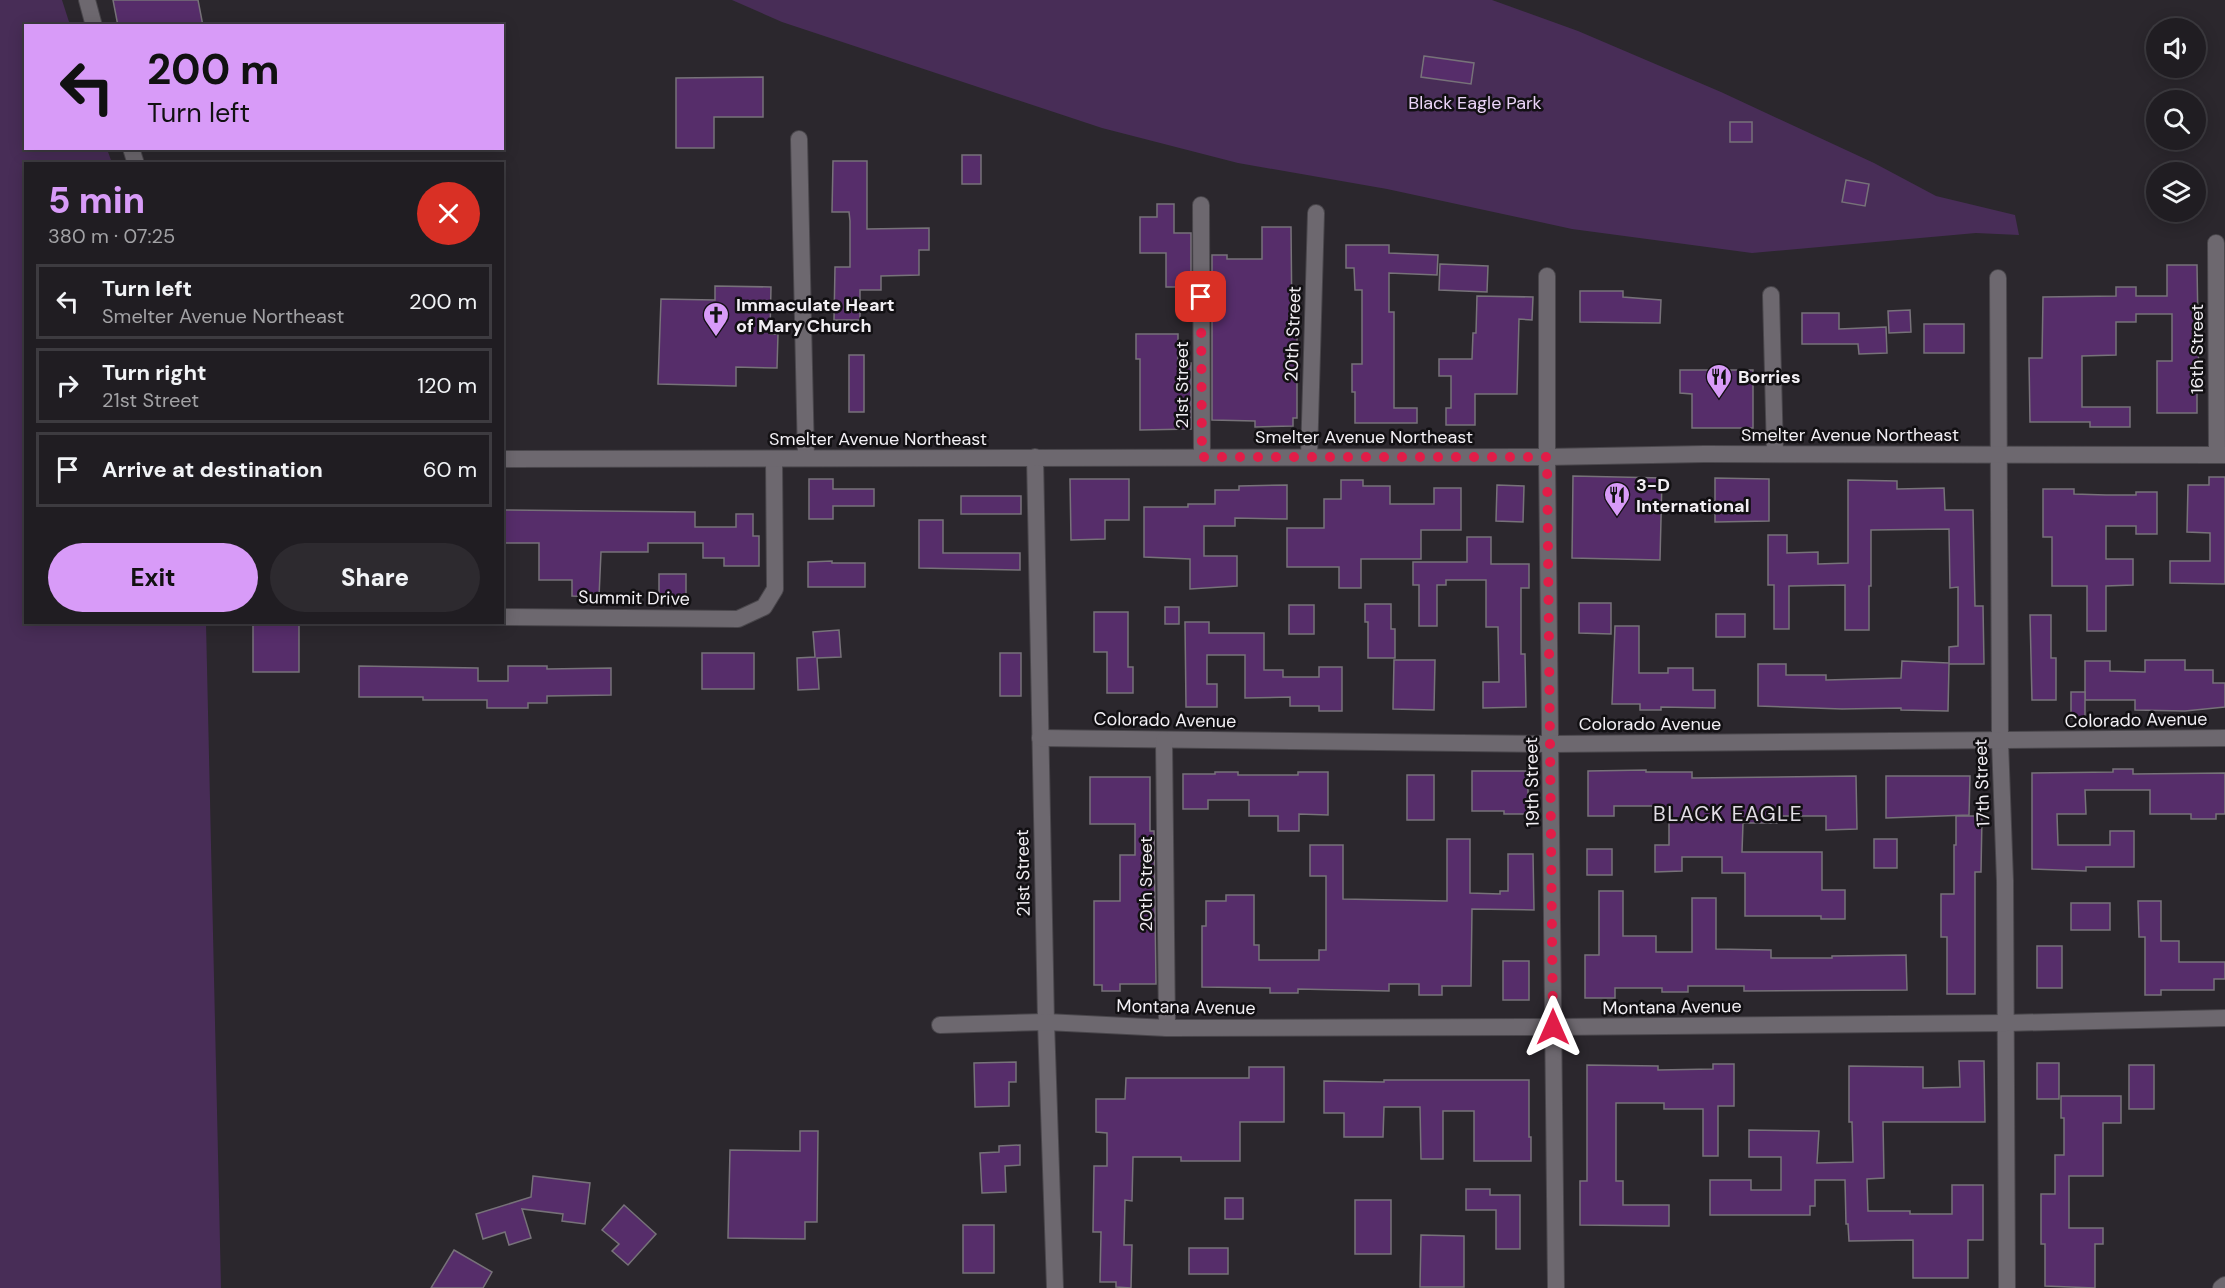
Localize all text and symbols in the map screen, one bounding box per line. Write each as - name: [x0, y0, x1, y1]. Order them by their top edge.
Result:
- map controls: [2146, 18, 2206, 222]
- button: sound: [2146, 18, 2206, 78]
- text: 200 m: [147, 42, 280, 97]
- icon: left: [48, 48, 126, 126]
- button: search: [2146, 90, 2206, 150]
- park label: Black Eagle Park: [1408, 91, 1542, 115]
- text: Turn left: [147, 95, 250, 130]
- button: layers: [2146, 162, 2206, 222]
- text: 5 min: [48, 177, 145, 224]
- button: close: [417, 182, 480, 245]
- text: 380 m · 07:25: [48, 223, 175, 249]
- pin: [1175, 271, 1226, 322]
- text: Turn left: [102, 274, 192, 303]
- icon: arrive: [1184, 280, 1217, 313]
- icon: left: [51, 285, 84, 318]
- street label: 20th Street: [1279, 286, 1307, 382]
- text: 200 m: [409, 287, 477, 316]
- place label: Immaculate Heart of Mary Church: [736, 293, 895, 338]
- church icon: Immaculate Heart of Mary Church: [701, 300, 731, 338]
- text: Smelter Avenue Northeast: [102, 303, 344, 329]
- street label: 16th Street: [2185, 304, 2209, 394]
- street label: 21st Street: [1170, 341, 1194, 429]
- text: Turn right: [102, 358, 207, 387]
- restaurant icon: Borries: [1704, 362, 1734, 400]
- place label: Borries: [1738, 365, 1801, 389]
- icon: right: [51, 369, 84, 402]
- text: 120 m: [417, 371, 477, 400]
- text: 21st Street: [102, 387, 199, 413]
- street label: Smelter Avenue Northeast: [1741, 423, 1959, 447]
- street label: Smelter Avenue Northeast: [1255, 425, 1473, 449]
- street label: Smelter Avenue Northeast: [769, 427, 987, 451]
- icon: arrive: [51, 453, 84, 486]
- text: Arrive at destination: [102, 455, 323, 484]
- text: 60 m: [423, 455, 477, 484]
- place label: 3-D International: [1636, 473, 1749, 518]
- restaurant icon: 3-D International: [1602, 480, 1632, 518]
- button: Exit: [48, 543, 258, 612]
- button: Share: [270, 543, 480, 612]
- street label: Summit Drive: [578, 585, 690, 611]
- street label: Colorado Avenue: [1093, 707, 1237, 733]
- street label: Colorado Avenue: [2064, 707, 2208, 733]
- street label: Colorado Avenue: [1579, 712, 1721, 736]
- street label: 19th Street: [1519, 737, 1545, 827]
- street label: 17th Street: [1968, 738, 1996, 828]
- district label: BLACK EAGLE: [1653, 800, 1803, 828]
- street label: 21st Street: [1010, 829, 1036, 917]
- street label: 20th Street: [1134, 836, 1158, 932]
- street label: Montana Avenue: [1116, 994, 1256, 1020]
- street label: Montana Avenue: [1602, 994, 1742, 1020]
- position arrow: [1521, 995, 1585, 1059]

